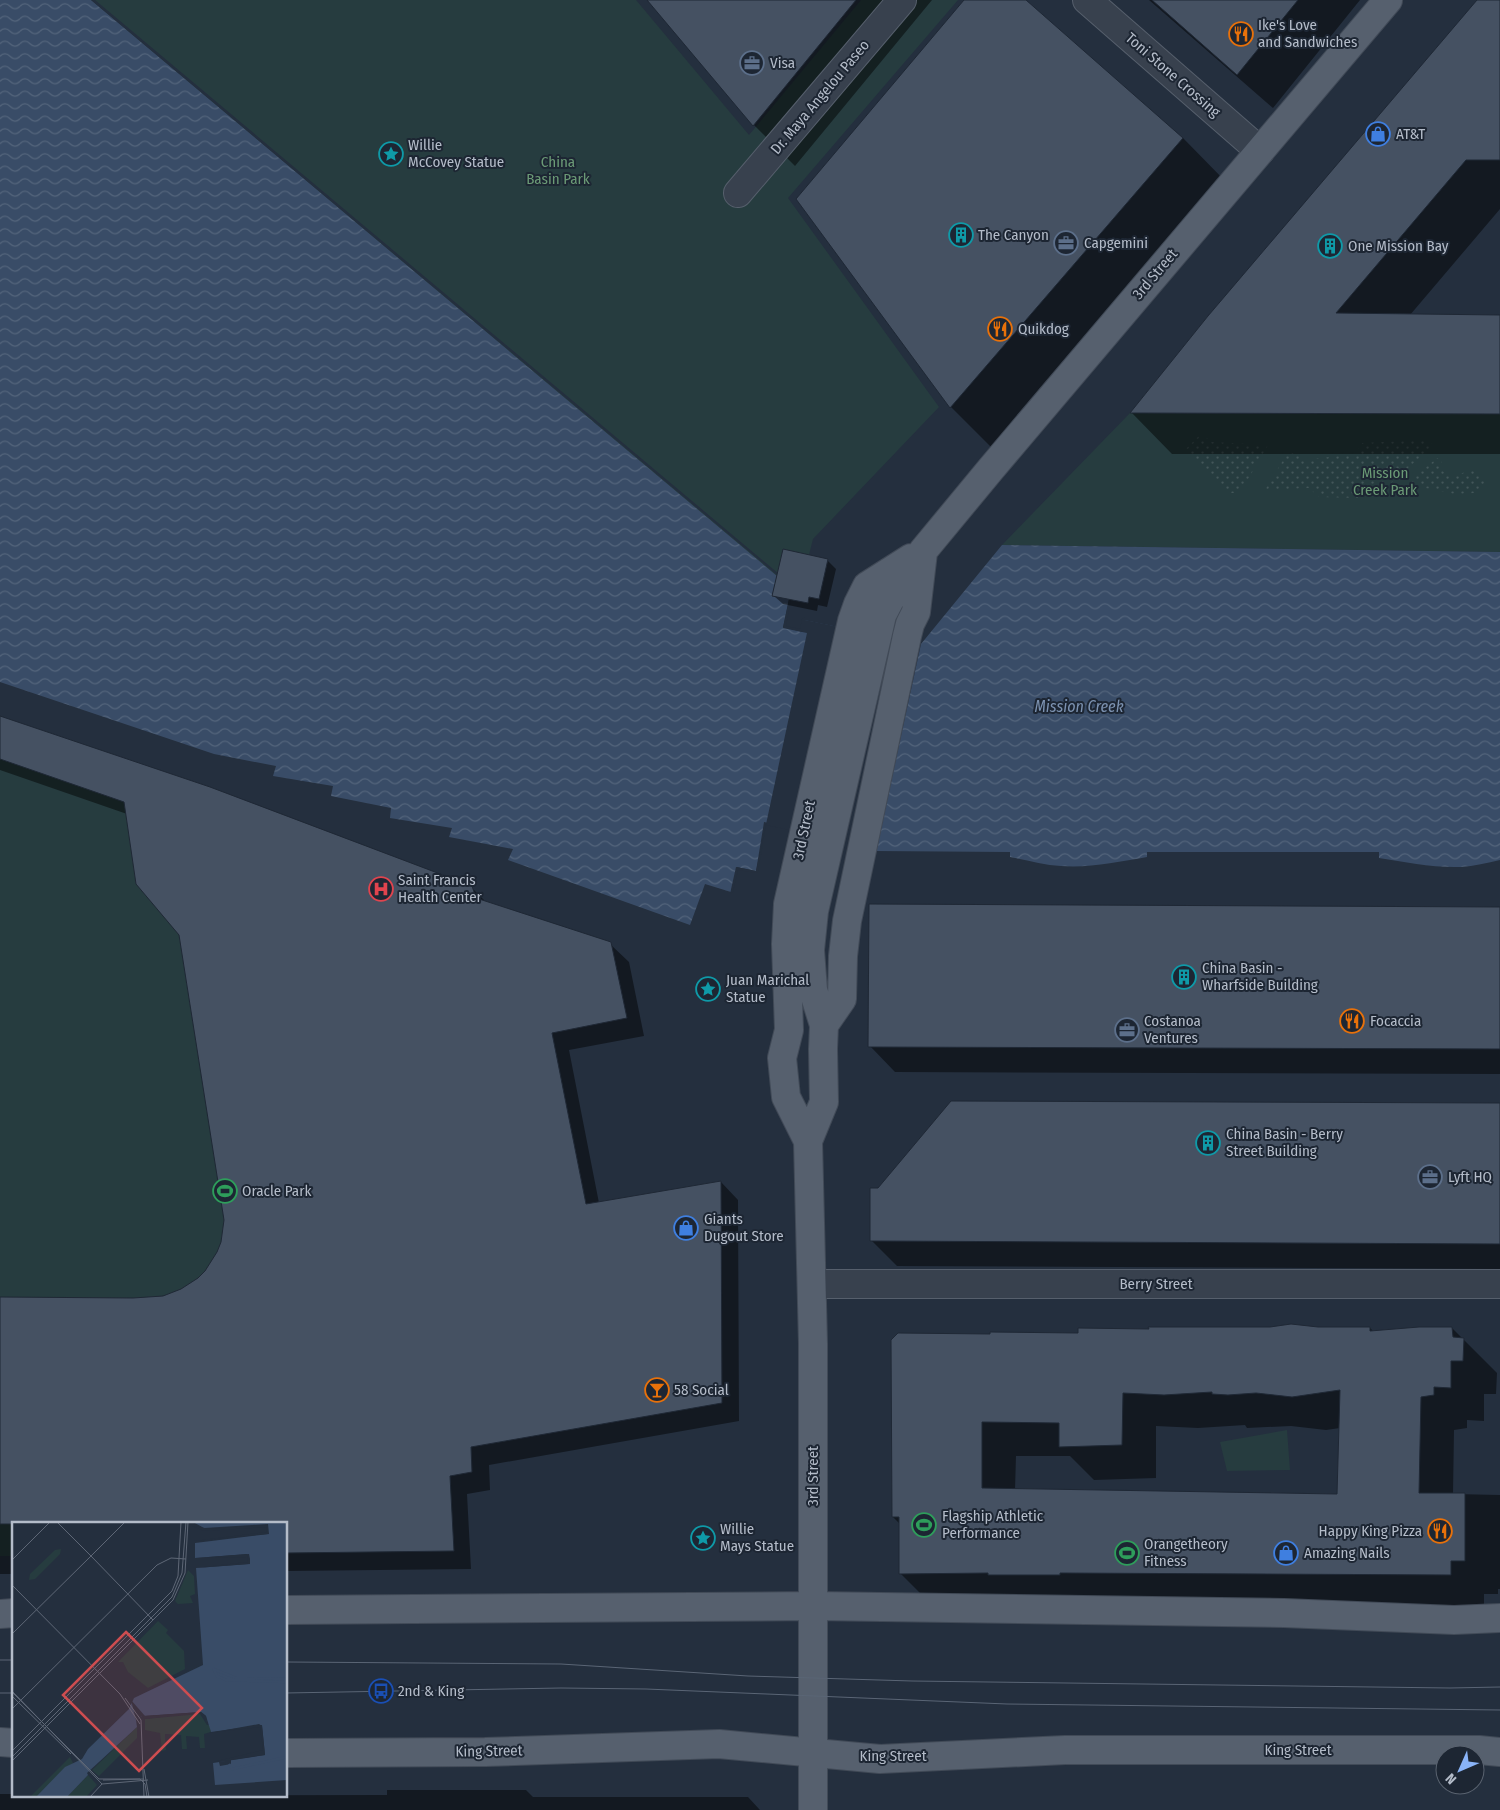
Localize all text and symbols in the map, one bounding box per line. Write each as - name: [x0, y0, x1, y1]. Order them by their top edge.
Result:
- place label: Ike's Love and Sandwiches: [1258, 16, 1357, 51]
- restaurant icon: Ike's Love and Sandwiches: [1228, 21, 1254, 47]
- street label: Toni Stone Crossing: [1122, 29, 1224, 121]
- street label: Dr. Maya Angelou Paseo: [767, 36, 873, 158]
- office icon: Visa: [739, 50, 765, 76]
- place label: Visa: [770, 54, 795, 72]
- shop icon: AT&T: [1365, 121, 1391, 147]
- place label: AT&T: [1396, 125, 1425, 143]
- place label: Willie McCovey Statue: [408, 136, 504, 171]
- place icon: Willie McCovey Statue: [378, 141, 404, 167]
- park label: China Basin Park: [526, 153, 590, 188]
- building icon: The Canyon: [948, 222, 974, 248]
- place label: The Canyon: [978, 226, 1049, 244]
- office icon: Capgemini: [1053, 230, 1079, 256]
- building icon: One Mission Bay: [1317, 233, 1343, 259]
- place label: Capgemini: [1084, 234, 1148, 252]
- place label: One Mission Bay: [1348, 237, 1449, 255]
- street label: 3rd Street: [1129, 245, 1181, 303]
- restaurant icon: Quikdog: [987, 316, 1013, 342]
- place label: Quikdog: [1018, 320, 1069, 338]
- park label: Mission Creek Park: [1353, 464, 1417, 499]
- water label: Mission Creek: [1034, 697, 1124, 716]
- street label: 3rd Street: [789, 799, 819, 861]
- place label: Saint Francis Health Center: [398, 871, 483, 906]
- hospital icon: Saint Francis Health Center: [368, 876, 394, 902]
- place label: China Basin - Wharfside Building: [1202, 959, 1318, 994]
- building icon: China Basin - Wharfside Building: [1171, 964, 1197, 990]
- place label: Juan Marichal Statue: [726, 971, 809, 1006]
- place icon: Juan Marichal Statue: [695, 976, 721, 1002]
- restaurant icon: Focaccia: [1339, 1008, 1365, 1034]
- place label: Costanoa Ventures: [1144, 1012, 1201, 1047]
- place label: Focaccia: [1370, 1012, 1421, 1030]
- office icon: Costanoa Ventures: [1114, 1017, 1140, 1043]
- place label: China Basin - Berry Street Building: [1226, 1125, 1343, 1160]
- building icon: China Basin - Berry Street Building: [1195, 1130, 1221, 1156]
- office icon: Lyft HQ: [1417, 1164, 1443, 1190]
- place label: Lyft HQ: [1448, 1168, 1492, 1186]
- sports icon: Oracle Park: [212, 1178, 238, 1204]
- place label: Oracle Park: [242, 1182, 311, 1200]
- place label: Giants Dugout Store: [704, 1210, 784, 1245]
- shop icon: Giants Dugout Store: [673, 1215, 699, 1241]
- street label: Berry Street: [1119, 1275, 1193, 1293]
- bar icon: 58 Social: [644, 1377, 670, 1403]
- place label: 58 Social: [674, 1381, 729, 1399]
- street label: 3rd Street: [804, 1446, 822, 1506]
- place label: Flagship Athletic Performance: [942, 1507, 1044, 1542]
- sports icon: Flagship Athletic Performance: [911, 1512, 937, 1538]
- restaurant icon: Happy King Pizza: [1427, 1518, 1453, 1544]
- place label: Willie Mays Statue: [720, 1520, 794, 1555]
- inset map: [12, 1522, 288, 1798]
- place label: Happy King Pizza: [1319, 1522, 1422, 1540]
- place icon: Willie Mays Statue: [690, 1525, 716, 1551]
- place label: Orangetheory Fitness: [1144, 1535, 1228, 1570]
- sports icon: Orangetheory Fitness: [1114, 1540, 1140, 1566]
- shop icon: Amazing Nails: [1273, 1540, 1299, 1566]
- place label: Amazing Nails: [1304, 1544, 1390, 1562]
- bus stop icon: 2nd & King: [368, 1678, 394, 1704]
- place label: 2nd & King: [398, 1682, 464, 1700]
- street label: King Street: [455, 1741, 523, 1761]
- street label: King Street: [1264, 1741, 1332, 1759]
- north arrow: [1435, 1745, 1485, 1795]
- street label: King Street: [859, 1747, 927, 1765]
- text: N: [1442, 1770, 1460, 1788]

